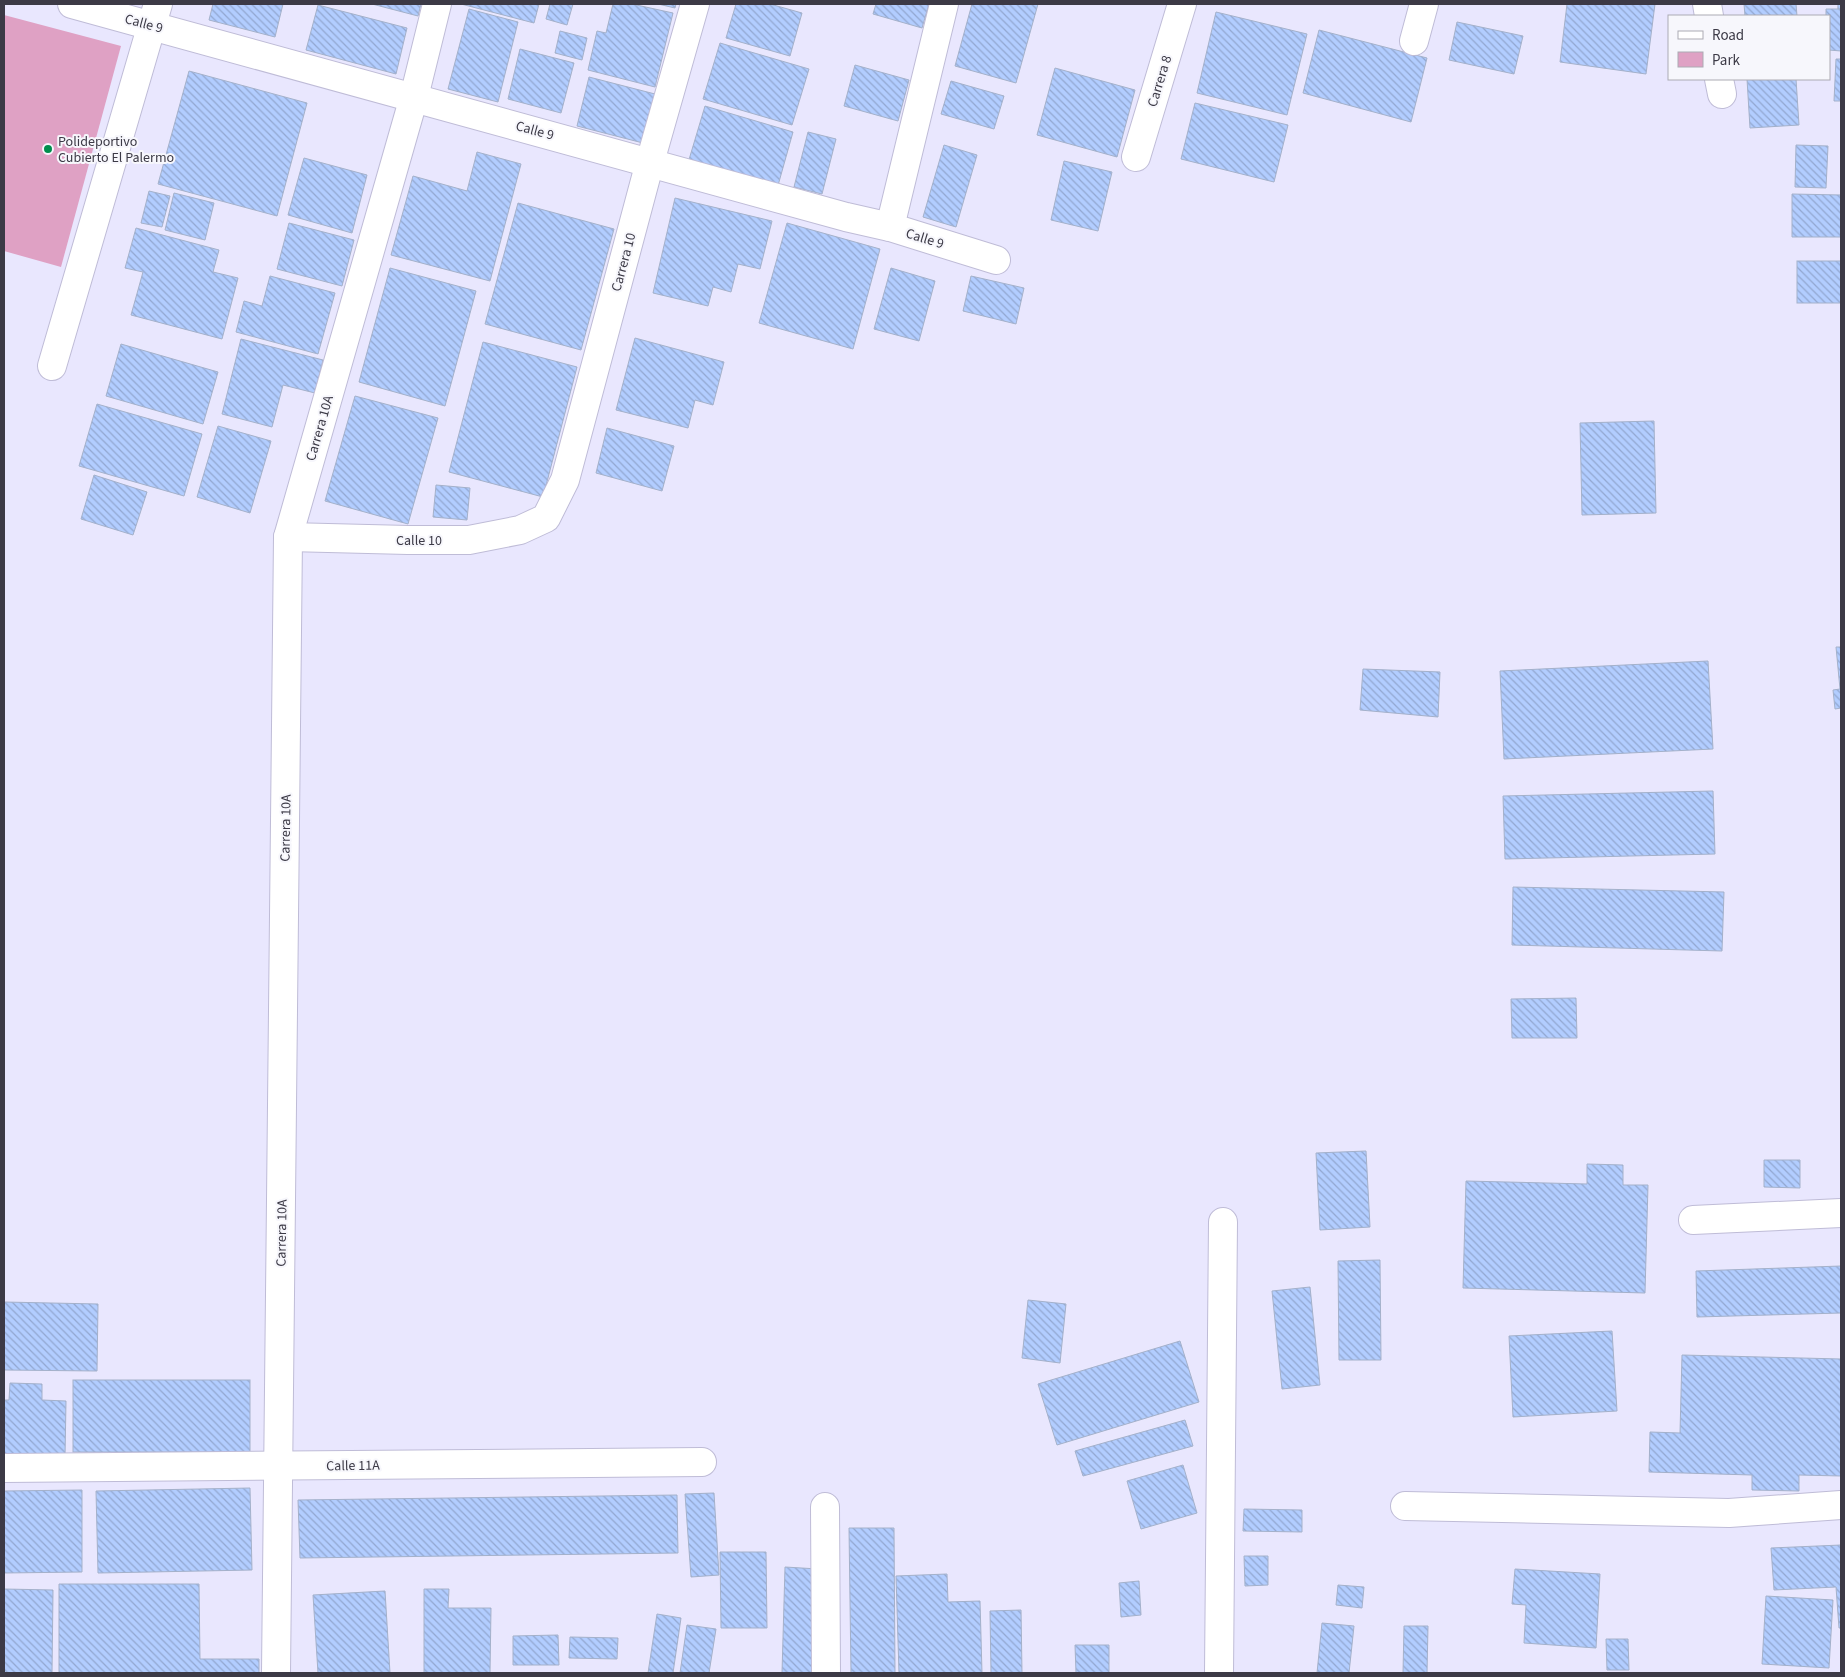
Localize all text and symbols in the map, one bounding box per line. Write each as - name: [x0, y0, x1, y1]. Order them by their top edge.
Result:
- street label: Calle 9: [122, 9, 165, 39]
- legend: [1668, 15, 1830, 80]
- text: Road: [1712, 25, 1744, 46]
- text: Park: [1712, 50, 1741, 71]
- street label: Carrera 8: [1143, 53, 1177, 110]
- street label: Calle 9: [513, 116, 556, 146]
- place label: Polideportivo Cubierto El Palermo: [58, 132, 174, 168]
- marker: Polideportivo Cubierto El Palermo: [42, 143, 54, 155]
- street label: Calle 9: [903, 224, 946, 254]
- street label: Carrera 10: [607, 231, 641, 294]
- street label: Carrera 10A: [301, 393, 339, 463]
- street label: Calle 10: [396, 531, 442, 551]
- street label: Carrera 10A: [275, 794, 297, 862]
- street label: Carrera 10A: [271, 1199, 293, 1267]
- street label: Calle 11A: [326, 1456, 380, 1476]

